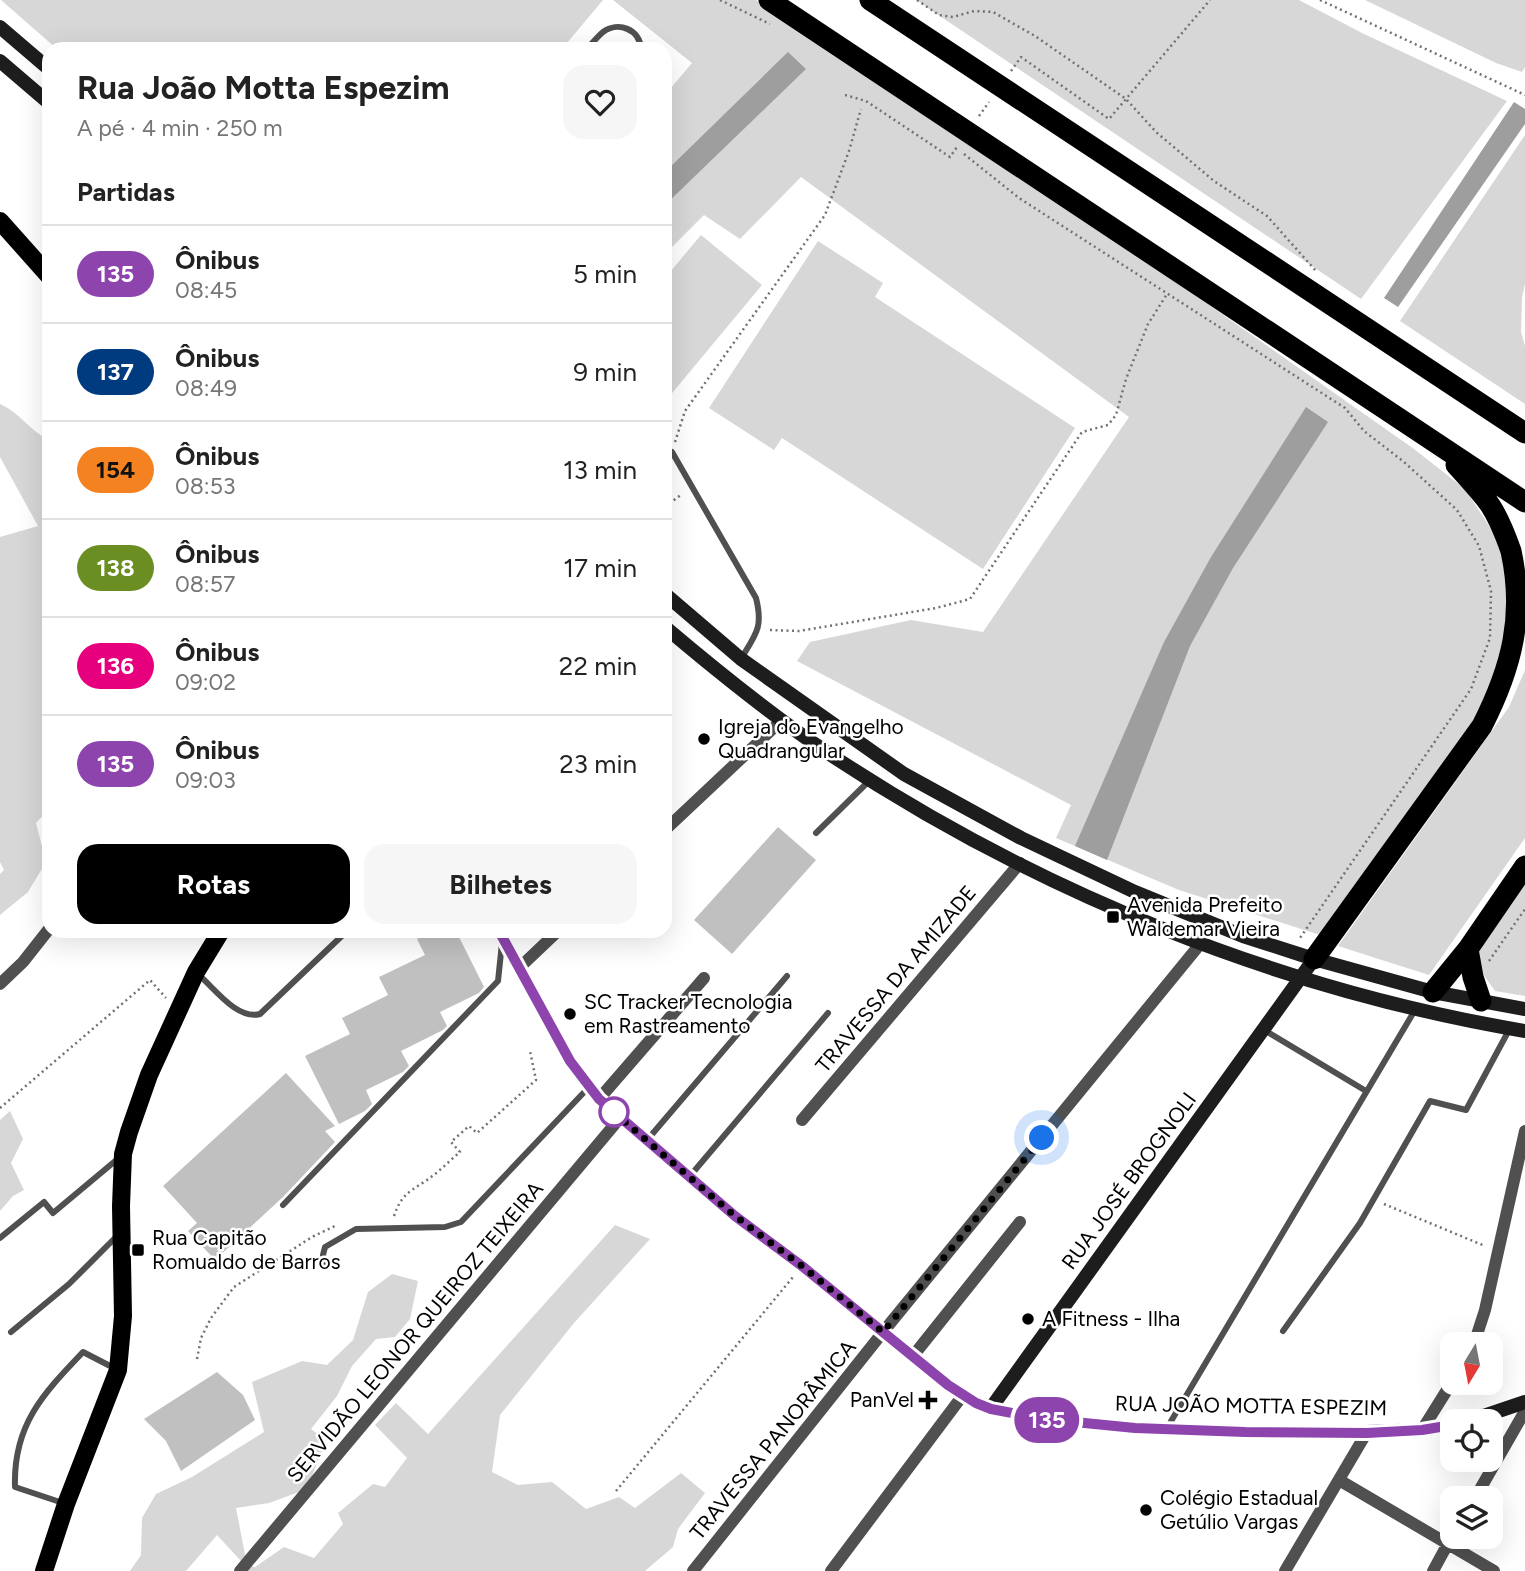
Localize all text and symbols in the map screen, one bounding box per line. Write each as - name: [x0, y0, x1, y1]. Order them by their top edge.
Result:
- button: heart: [563, 65, 637, 139]
- text: Rua João Motta Espezim: [77, 68, 450, 107]
- text: A pé · 4 min · 250 m: [77, 114, 283, 142]
- text: Partidas: [77, 176, 175, 208]
- text: Ônibus: [175, 244, 259, 276]
- text: 5 min: [573, 258, 637, 290]
- text: 135: [97, 259, 134, 288]
- text: 08:45: [175, 276, 237, 304]
- text: Ônibus: [175, 342, 259, 374]
- text: 9 min: [573, 356, 637, 388]
- text: 137: [97, 357, 134, 386]
- text: 08:49: [175, 374, 237, 402]
- text: Ônibus: [175, 440, 259, 472]
- text: 13 min: [563, 454, 637, 486]
- text: 154: [96, 455, 135, 484]
- text: 08:53: [175, 472, 235, 500]
- text: Ônibus: [175, 538, 259, 570]
- text: 17 min: [563, 552, 637, 584]
- text: 138: [96, 553, 135, 582]
- text: 08:57: [175, 570, 235, 598]
- text: Ônibus: [175, 636, 259, 668]
- text: 22 min: [559, 650, 637, 682]
- text: 136: [97, 651, 134, 680]
- text: 09:02: [175, 668, 236, 696]
- place label: Igreja do Evangelho Quadrangular: [718, 714, 904, 763]
- marker: Igreja do Evangelho Quadrangular: [696, 731, 712, 747]
- text: Ônibus: [175, 734, 259, 766]
- text: 23 min: [559, 748, 637, 780]
- text: 135: [97, 749, 134, 778]
- text: 09:03: [175, 766, 236, 794]
- button: Rotas: [77, 844, 350, 924]
- button: Bilhetes: [364, 844, 637, 924]
- street label: TRAVESSA DA AMIZADE: [810, 880, 981, 1077]
- place label: Avenida Prefeito Waldemar Vieira: [1127, 892, 1283, 941]
- marker: Avenida Prefeito Waldemar Vieira: [1105, 909, 1121, 925]
- place label: SC Tracker Tecnologia em Rastreamento: [584, 989, 792, 1038]
- marker: SC Tracker Tecnologia em Rastreamento: [562, 1006, 578, 1022]
- street label: RUA JOSÉ BROGNOLI: [1056, 1087, 1201, 1274]
- unlabelled marker: [599, 1097, 629, 1127]
- your location: [1024, 1120, 1059, 1155]
- street label: SERVIDÃO LEONOR QUEIROZ TEIXEIRA: [281, 1176, 548, 1487]
- place label: Rua Capitão Romualdo de Barros: [152, 1225, 341, 1274]
- marker: Rua Capitão Romualdo de Barros: [130, 1242, 146, 1258]
- place label: A Fitness - Ilha: [1042, 1306, 1180, 1331]
- marker: A Fitness - Ilha: [1020, 1311, 1036, 1327]
- north arrow: [1440, 1332, 1503, 1395]
- map controls: [1440, 1332, 1503, 1549]
- street label: TRAVESSA PANORÂMICA: [684, 1335, 861, 1544]
- place label: PanVel: [850, 1387, 914, 1412]
- street label: RUA JOÃO MOTTA ESPEZIM: [1115, 1391, 1387, 1420]
- marker: PanVel: [920, 1392, 936, 1408]
- line badge: 135: [1007, 1397, 1087, 1443]
- text: 135: [1028, 1405, 1066, 1434]
- button: locate: [1440, 1409, 1503, 1472]
- place label: Colégio Estadual Getúlio Vargas: [1160, 1485, 1318, 1534]
- button: layers: [1440, 1486, 1503, 1549]
- marker: Colégio Estadual Getúlio Vargas: [1138, 1502, 1154, 1518]

